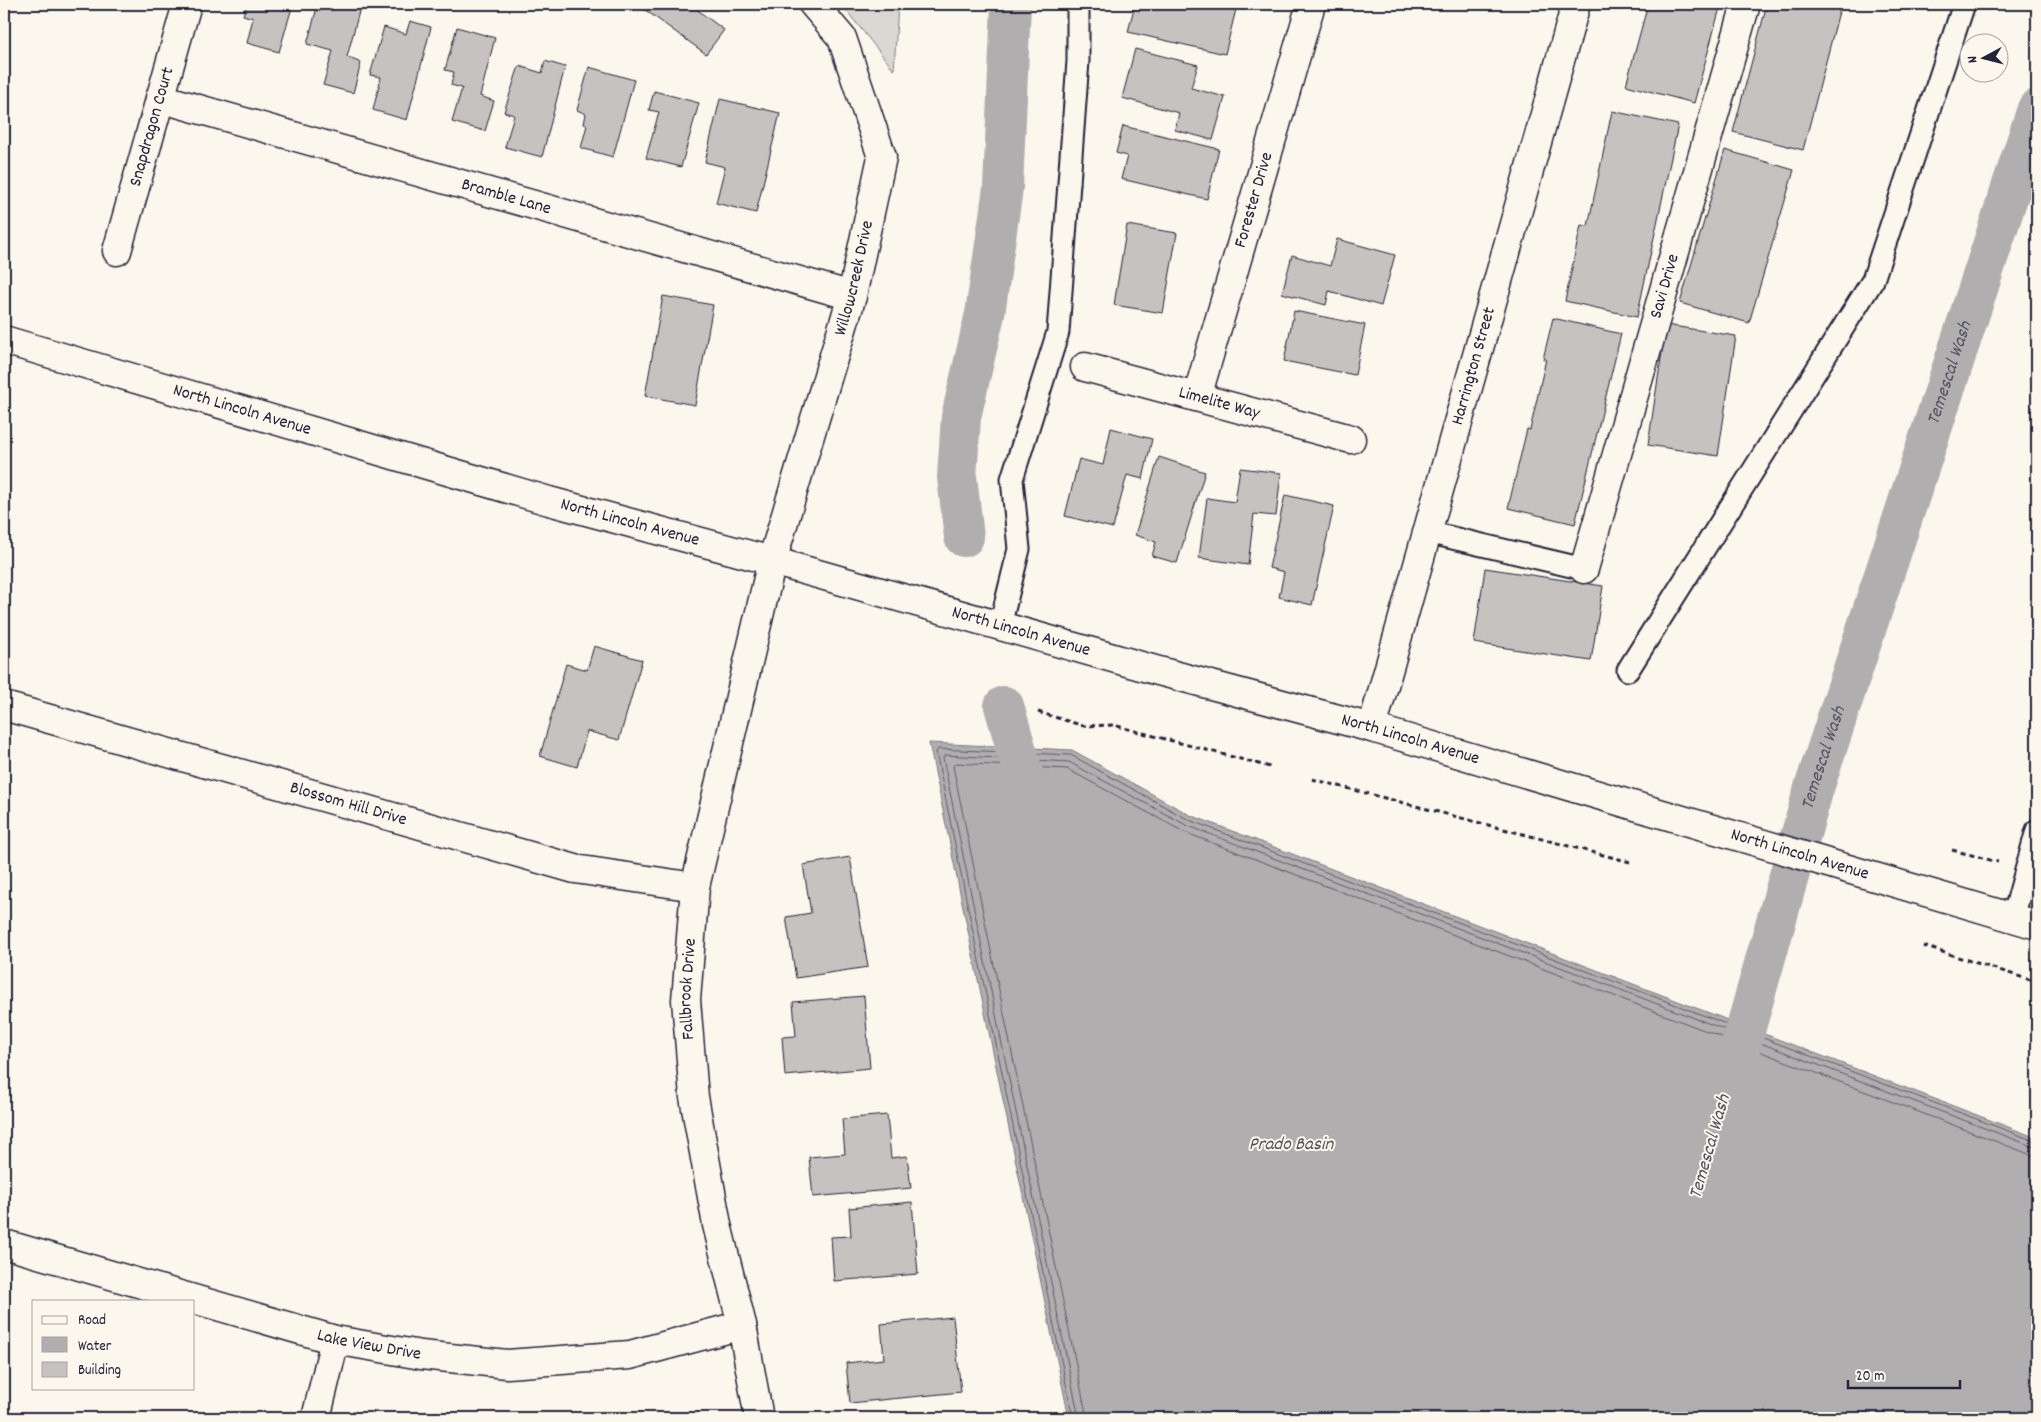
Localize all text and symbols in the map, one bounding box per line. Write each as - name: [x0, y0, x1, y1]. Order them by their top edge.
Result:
- north arrow: [1958, 32, 2008, 82]
- text: N: [1963, 55, 1983, 64]
- street label: Snapdragon Court: [123, 64, 181, 189]
- street label: Forester Drive: [1228, 149, 1280, 251]
- street label: Bramble Lane: [458, 172, 554, 222]
- street label: Willowcreek Drive: [828, 218, 880, 339]
- street label: Savi Drive: [1644, 251, 1686, 322]
- street label: Harrington Street: [1445, 304, 1503, 428]
- water label: Temescal Wash: [1921, 317, 1980, 429]
- street label: North Lincoln Avenue: [170, 378, 314, 443]
- street label: Limelite Way: [1176, 380, 1263, 426]
- street label: North Lincoln Avenue: [558, 492, 702, 553]
- street label: North Lincoln Avenue: [949, 600, 1093, 663]
- water label: Temescal Wash: [1795, 702, 1854, 813]
- street label: North Lincoln Avenue: [1338, 708, 1482, 772]
- street label: Blossom Hill Drive: [287, 776, 410, 833]
- street label: North Lincoln Avenue: [1728, 822, 1872, 887]
- street label: Fallbrook Drive: [674, 937, 703, 1041]
- water label: Temescal Wash: [1683, 1090, 1739, 1202]
- water label: Prado Basin: [1249, 1132, 1334, 1159]
- legend: [32, 1300, 195, 1390]
- text: Road: [78, 1310, 106, 1332]
- street label: Lake View Drive: [314, 1323, 423, 1367]
- text: Water: [78, 1336, 112, 1358]
- scale bar: [1848, 1357, 1961, 1389]
- text: Building: [78, 1360, 121, 1382]
- text: 20 m: [1856, 1366, 1884, 1388]

